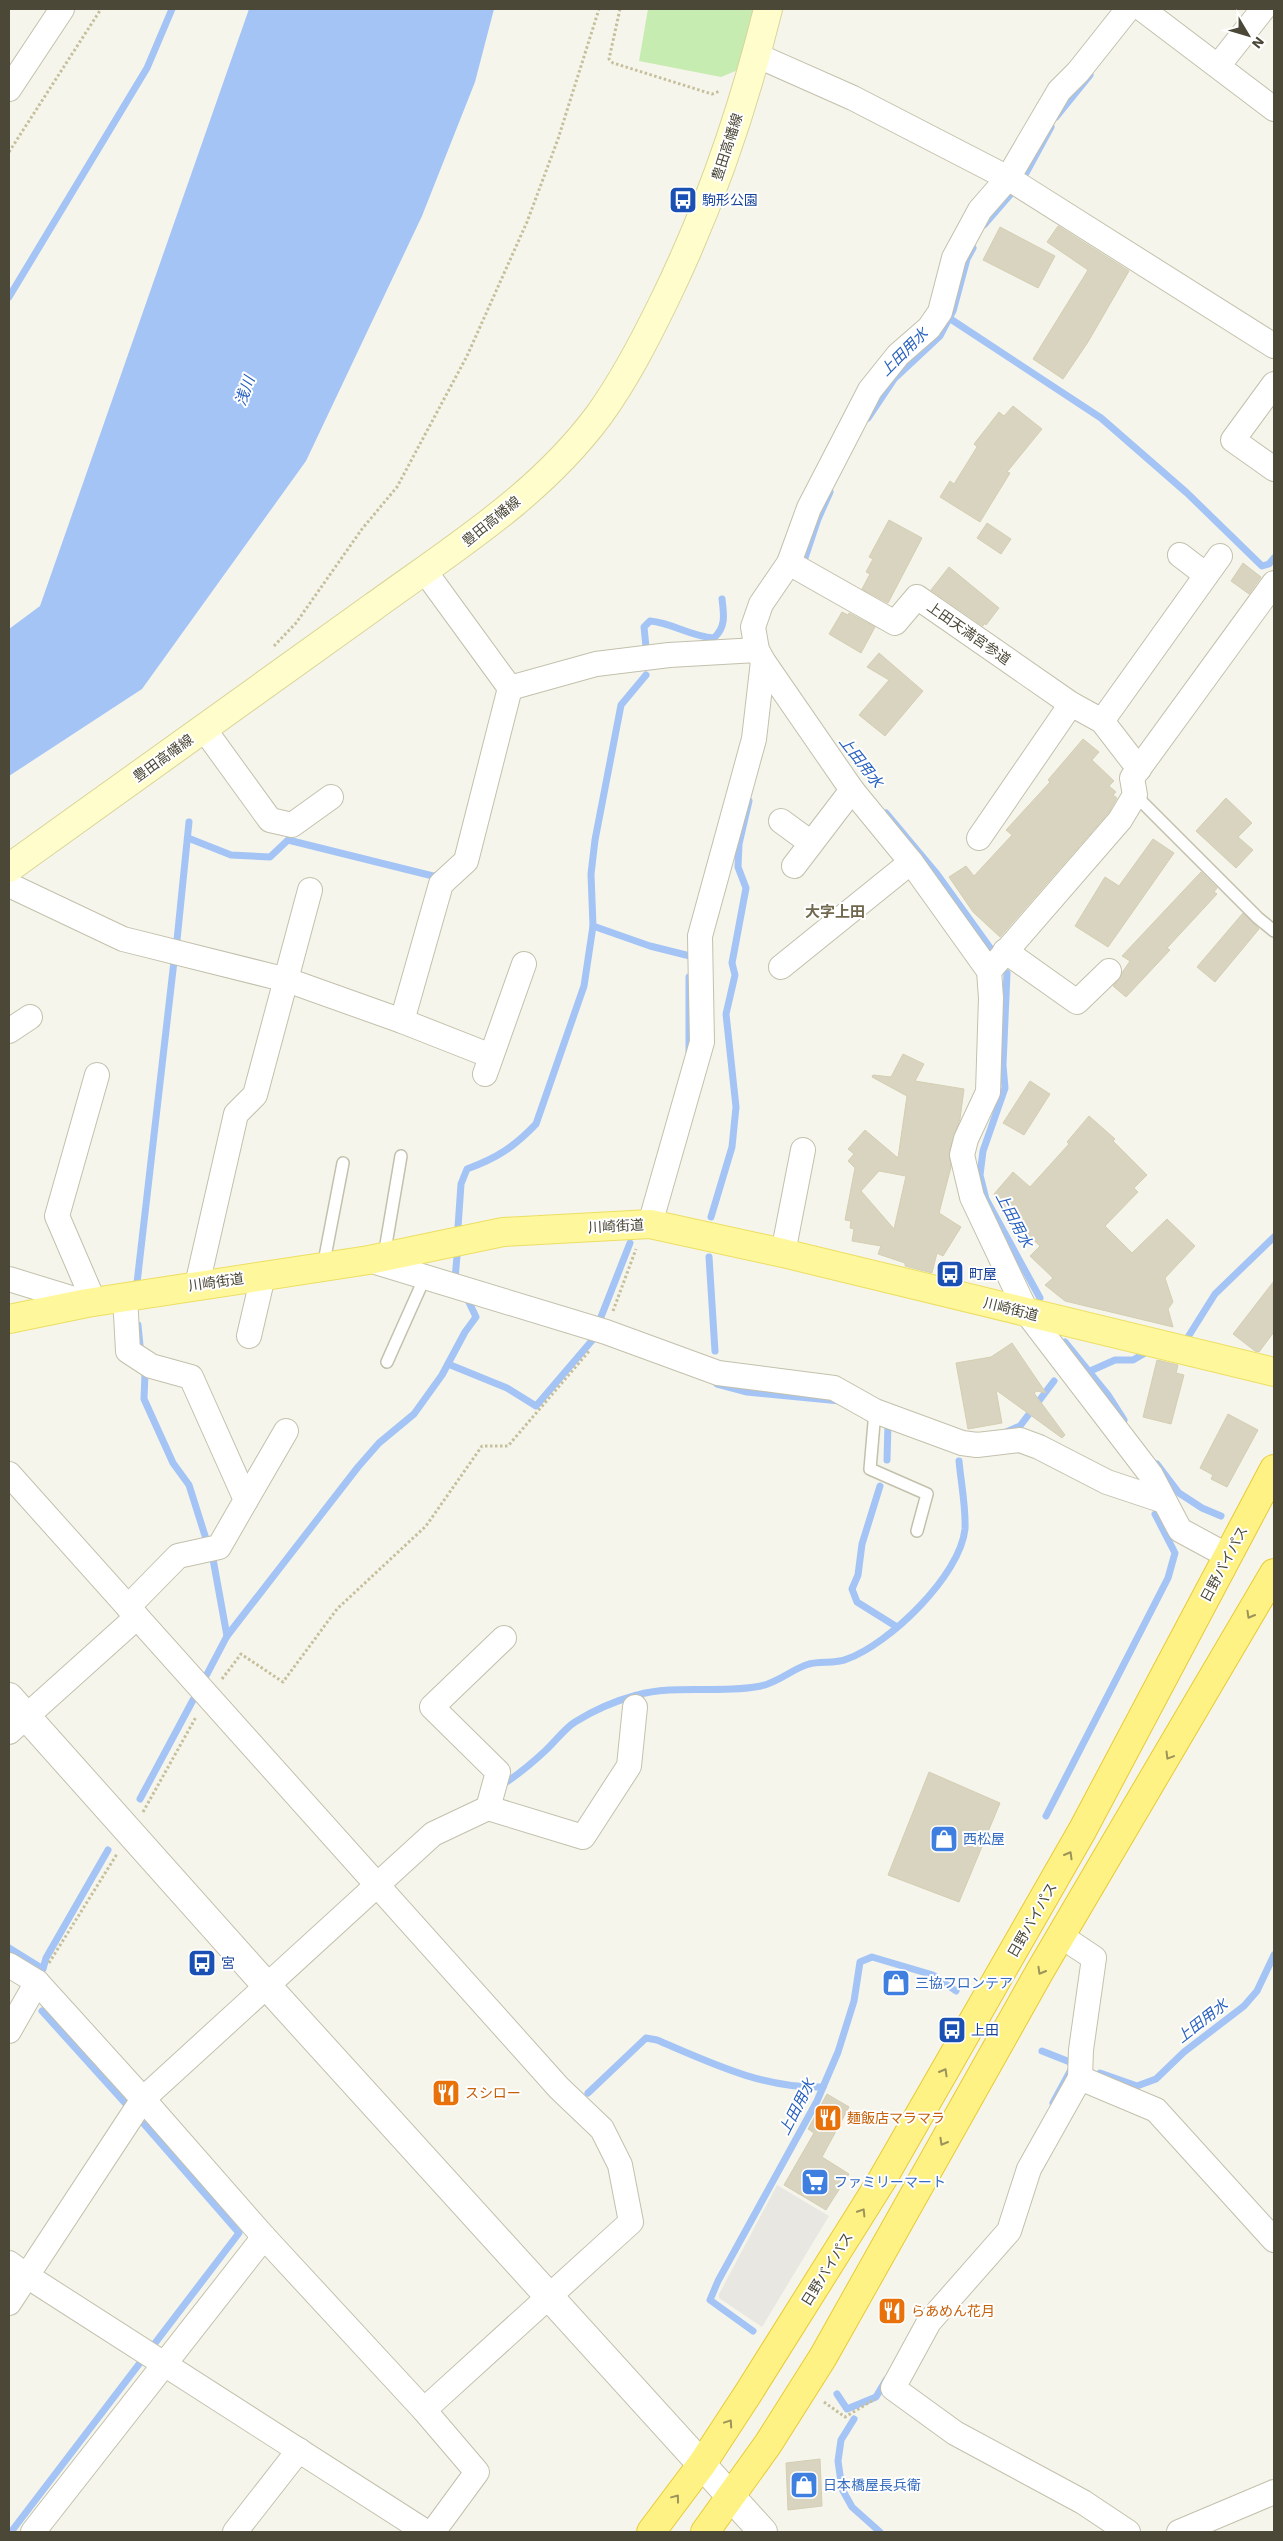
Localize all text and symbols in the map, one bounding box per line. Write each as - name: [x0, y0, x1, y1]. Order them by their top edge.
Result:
- north arrow: [1223, 10, 1273, 60]
- text: N: [1249, 34, 1268, 52]
- street label: 豊田高幡線: [709, 111, 745, 183]
- bus stop icon: 駒形公園: [668, 185, 698, 215]
- place label: 駒形公園: [702, 192, 758, 208]
- water label: 上田用水: [876, 323, 933, 380]
- water label: 浅川: [232, 372, 259, 408]
- street label: 豊田高幡線: [459, 493, 523, 549]
- street label: 上田天満宮参道: [924, 598, 1014, 668]
- street label: 豊田高幡線: [130, 731, 196, 785]
- water label: 上田用水: [835, 733, 888, 793]
- district label: 大字上田: [805, 903, 865, 921]
- water label: 上田用水: [992, 1189, 1037, 1252]
- street label: 川崎街道: [588, 1217, 644, 1235]
- bus stop icon: 町屋: [935, 1259, 965, 1289]
- place label: 町屋: [969, 1266, 997, 1282]
- street label: 川崎街道: [187, 1270, 245, 1294]
- street label: 川崎街道: [982, 1294, 1040, 1324]
- street label: 日野バイパス: [1197, 1523, 1251, 1605]
- one-way arrow: [1246, 1609, 1256, 1618]
- one-way arrow: [1165, 1750, 1175, 1759]
- shop icon: 西松屋: [929, 1824, 959, 1854]
- place label: 西松屋: [963, 1831, 1005, 1847]
- one-way arrow: [1062, 1851, 1072, 1860]
- street label: 日野バイパス: [1004, 1880, 1060, 1960]
- bus stop icon: 宮: [187, 1948, 217, 1978]
- place label: 宮: [221, 1955, 235, 1971]
- one-way arrow: [1037, 1965, 1047, 1974]
- shop icon: 三協フロンテア: [881, 1968, 911, 1998]
- place label: 三協フロンテア: [915, 1975, 1013, 1991]
- water label: 上田用水: [1173, 1994, 1233, 2047]
- bus stop icon: 上田: [937, 2015, 967, 2045]
- place label: 上田: [971, 2022, 999, 2038]
- one-way arrow: [938, 2068, 948, 2077]
- water label: 上田用水: [775, 2074, 820, 2138]
- restaurant icon: スシロー: [431, 2078, 461, 2108]
- place label: スシロー: [465, 2085, 521, 2101]
- restaurant icon: 麺飯店マラマラ: [813, 2103, 843, 2133]
- place label: 麺飯店マラマラ: [847, 2110, 945, 2126]
- one-way arrow: [939, 2137, 949, 2146]
- supermarket icon: ファミリーマート: [800, 2167, 830, 2197]
- place label: ファミリーマート: [834, 2174, 946, 2190]
- one-way arrow: [856, 2209, 866, 2218]
- street label: 日野バイパス: [798, 2229, 856, 2309]
- restaurant icon: らあめん花月: [877, 2296, 907, 2326]
- place label: らあめん花月: [911, 2303, 995, 2319]
- one-way arrow: [723, 2420, 732, 2429]
- shop icon: 日本橋屋長兵衛: [789, 2470, 819, 2500]
- place label: 日本橋屋長兵衛: [823, 2477, 921, 2493]
- one-way arrow: [671, 2495, 679, 2504]

